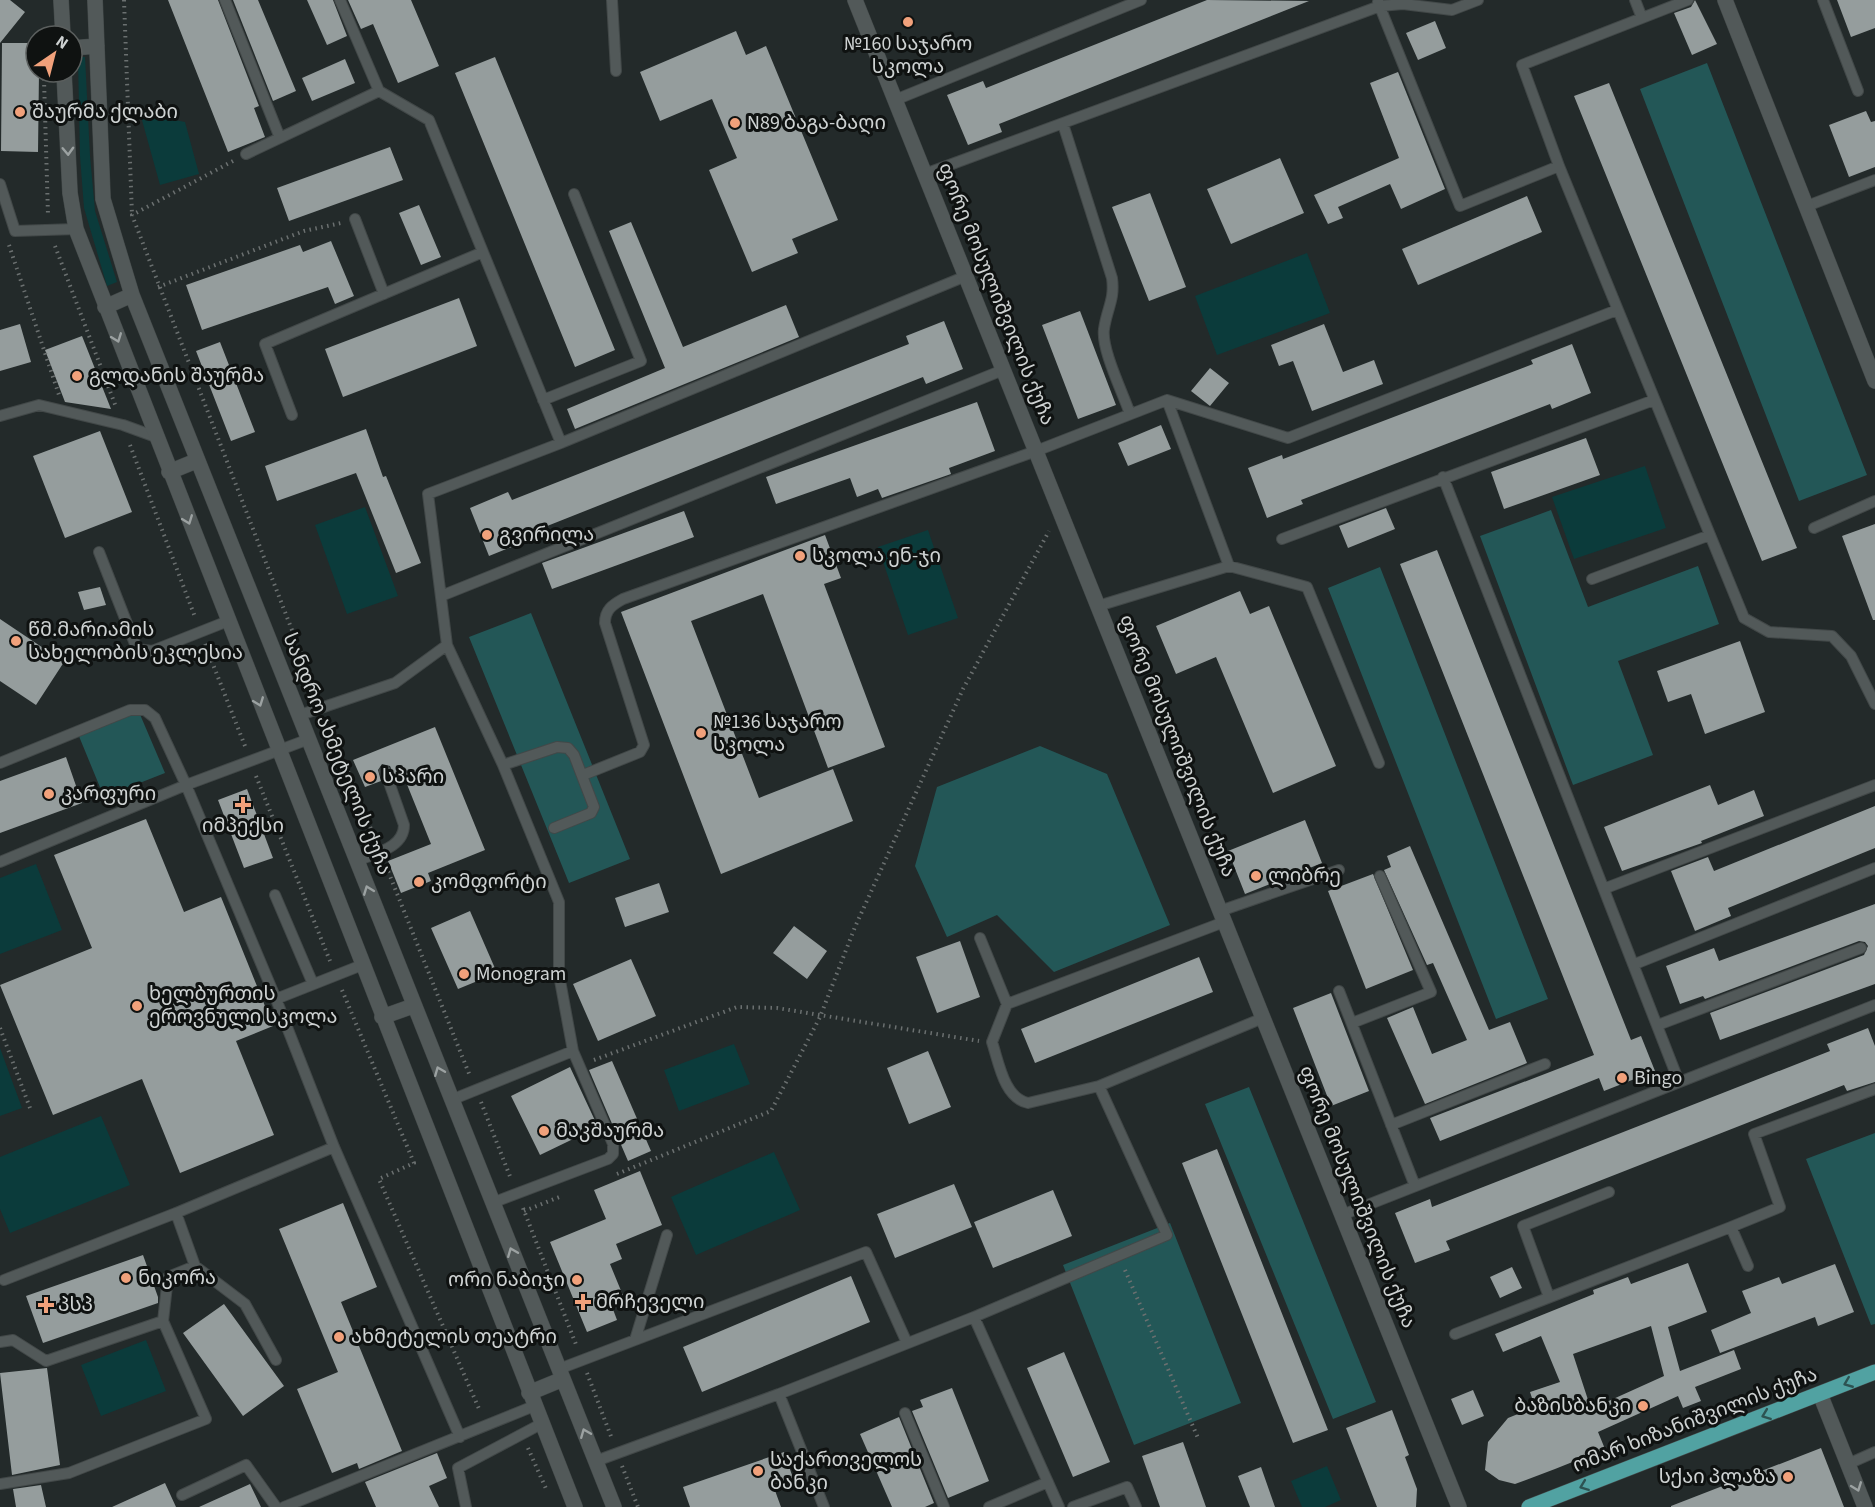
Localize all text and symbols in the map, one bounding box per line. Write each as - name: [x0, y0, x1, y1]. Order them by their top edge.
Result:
- marker: №160 საჯარო სკოლა: [901, 15, 915, 29]
- north arrow: [24, 24, 84, 84]
- text: N: [51, 30, 73, 55]
- place label: №160 საჯარო სკოლა: [844, 30, 972, 81]
- place label: შაურმა ქლაბი: [32, 98, 178, 126]
- marker: შაურმა ქლაბი: [13, 105, 27, 119]
- place label: N89 ბაგა-ბაღი: [747, 109, 886, 137]
- marker: N89 ბაგა-ბაღი: [728, 116, 742, 130]
- one-way arrow: [61, 147, 74, 156]
- street label: ფორე მოსულიშვილის ქუჩა: [930, 159, 1062, 429]
- one-way arrow: [110, 332, 122, 343]
- place label: გლდანის შაურმა: [89, 362, 264, 390]
- marker: გლდანის შაურმა: [70, 369, 84, 383]
- one-way arrow: [181, 514, 193, 525]
- place label: გვირილა: [499, 521, 594, 549]
- marker: გვირილა: [480, 528, 494, 542]
- place label: სკოლა ენ-ჯი: [812, 542, 941, 570]
- marker: სკოლა ენ-ჯი: [793, 549, 807, 563]
- street label: ფორე მოსულიშვილის ქუჩა: [1111, 611, 1243, 881]
- place label: წმ.მარიამის სახელობის ეკლესია: [28, 616, 243, 667]
- street label: სანდრო ახმეტელის ქუჩა: [276, 629, 398, 879]
- marker: წმ.მარიამის სახელობის ეკლესია: [9, 634, 23, 648]
- one-way arrow: [252, 696, 265, 706]
- place label: №136 საჯარო სკოლა: [713, 708, 842, 759]
- marker: №136 საჯარო სკოლა: [694, 726, 708, 740]
- place label: სპარი: [382, 763, 444, 791]
- marker: სპარი: [363, 770, 377, 784]
- place label: კარფური: [61, 780, 156, 808]
- marker: კარფური: [42, 787, 56, 801]
- marker: იმპექსი: [236, 798, 250, 812]
- place label: იმპექსი: [202, 812, 284, 840]
- place label: ლიბრე: [1268, 862, 1341, 890]
- place label: კომფორტი: [431, 868, 547, 896]
- marker: ლიბრე: [1249, 869, 1263, 883]
- marker: კომფორტი: [412, 875, 426, 889]
- one-way arrow: [363, 885, 375, 896]
- place label: Monogram: [476, 960, 566, 988]
- marker: Monogram: [457, 967, 471, 981]
- place label: ხელბურთის ეროვნული სკოლა: [149, 980, 337, 1031]
- marker: ხელბურთის ეროვნული სკოლა: [130, 999, 144, 1013]
- street label: ფორე მოსულიშვილის ქუჩა: [1291, 1062, 1423, 1332]
- place label: Bingo: [1634, 1064, 1682, 1092]
- one-way arrow: [434, 1066, 447, 1077]
- marker: Bingo: [1615, 1071, 1629, 1085]
- place label: მაკშაურმა: [556, 1117, 664, 1145]
- marker: მაკშაურმა: [537, 1124, 551, 1138]
- one-way arrow: [507, 1247, 519, 1258]
- place label: ნიკორა: [138, 1264, 216, 1292]
- place label: ორი ნაბიჯი: [448, 1266, 565, 1294]
- marker: ნიკორა: [119, 1271, 133, 1285]
- marker: ორი ნაბიჯი: [570, 1273, 584, 1287]
- place label: მრჩეველი: [596, 1288, 704, 1316]
- place label: პსპ: [58, 1291, 93, 1319]
- marker: მრჩეველი: [574, 1293, 592, 1311]
- marker: პსპ: [39, 1298, 53, 1312]
- place label: ახმეტელის თეატრი: [351, 1323, 557, 1351]
- marker: ახმეტელის თეატრი: [332, 1330, 346, 1344]
- street label: ომარ ხიზანიშვილის ქუჩა: [1569, 1360, 1821, 1480]
- one-way arrow: [1843, 1376, 1854, 1388]
- place label: ბაზისბანკი: [1514, 1392, 1631, 1420]
- marker: ბაზისბანკი: [1636, 1399, 1650, 1413]
- one-way arrow: [1761, 1408, 1772, 1420]
- one-way arrow: [580, 1428, 592, 1439]
- place label: საქართველოს ბანკი: [770, 1446, 922, 1497]
- place label: სქაი პლაზა: [1659, 1463, 1776, 1491]
- marker: საქართველოს ბანკი: [751, 1464, 765, 1478]
- marker: სქაი პლაზა: [1781, 1470, 1795, 1484]
- one-way arrow: [1579, 1478, 1590, 1491]
- one-way arrow: [1850, 1481, 1862, 1492]

